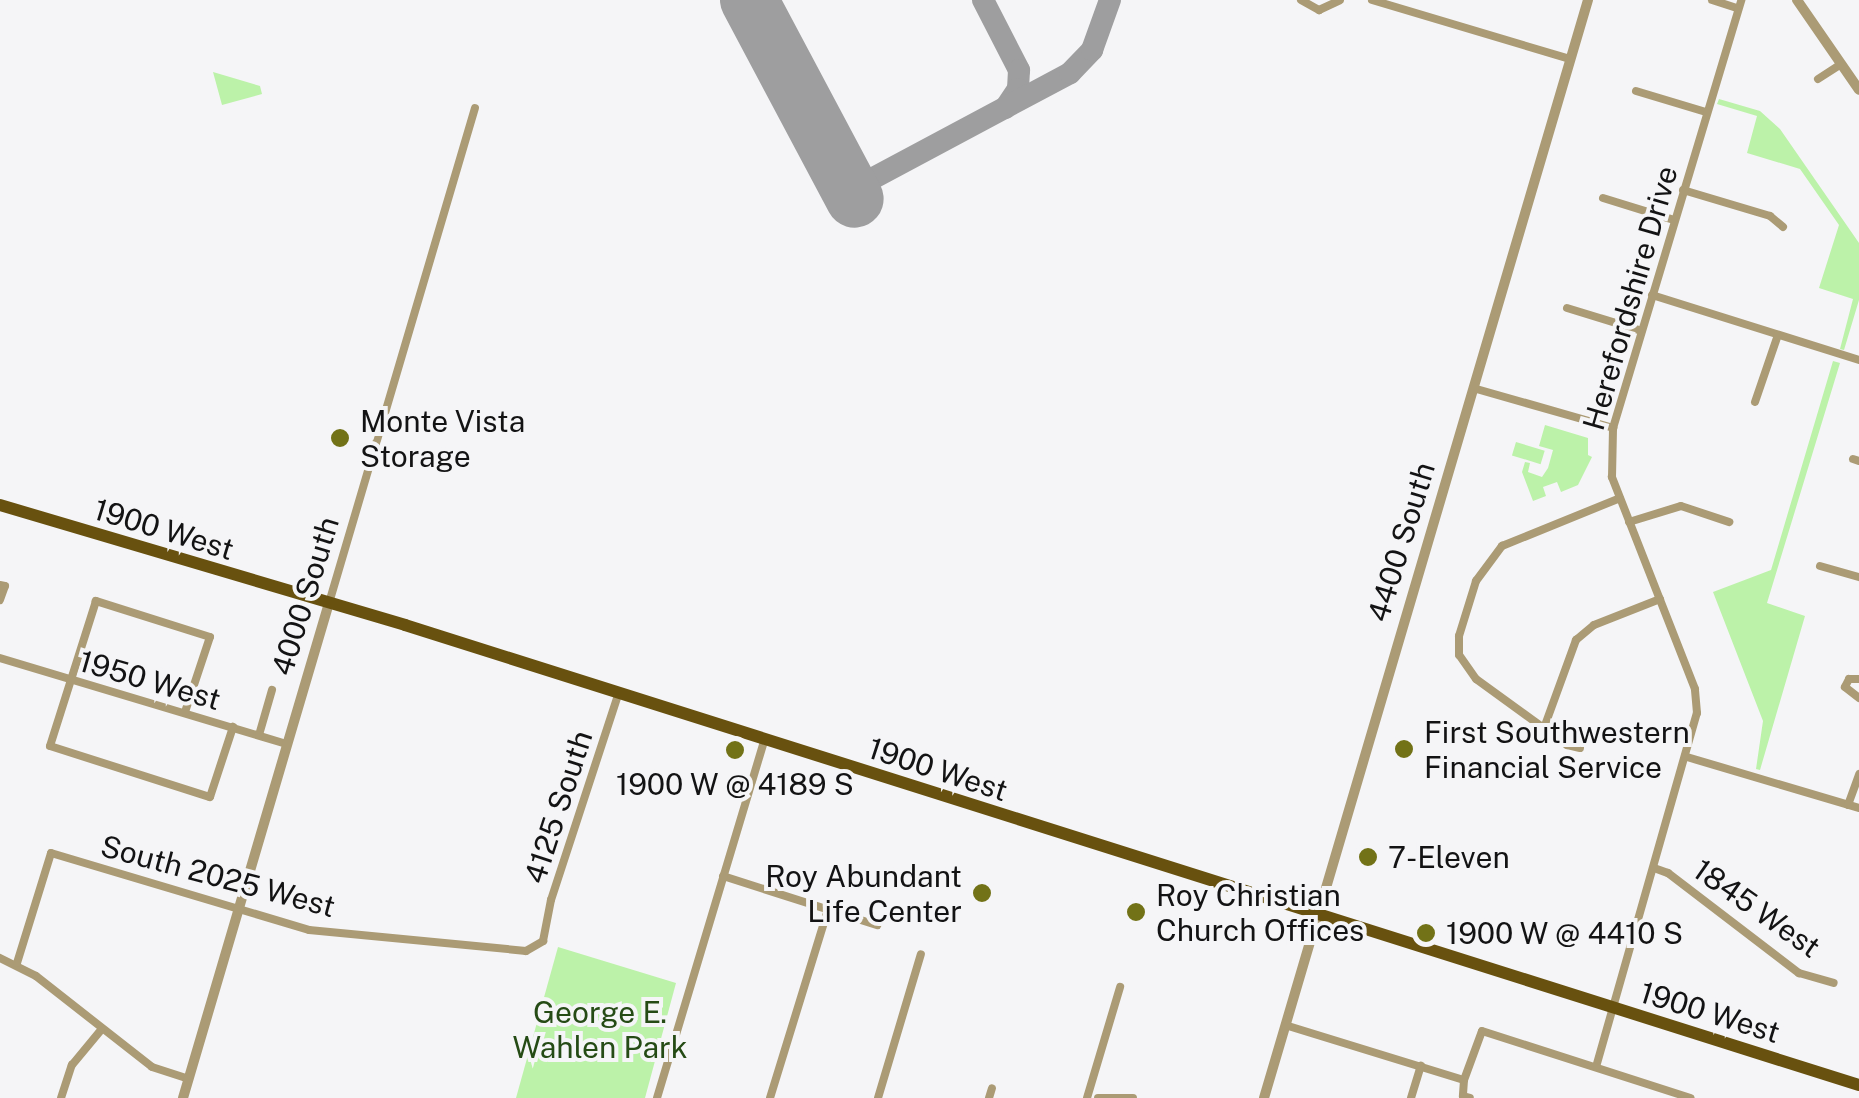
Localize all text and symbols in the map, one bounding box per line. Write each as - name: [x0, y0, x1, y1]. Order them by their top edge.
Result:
- street label: Herefordshire Drive: [1575, 162, 1685, 434]
- place label: Monte Vista Storage: [360, 403, 526, 474]
- marker: Monte Vista Storage: [329, 427, 351, 449]
- street label: 4400 South: [1360, 458, 1442, 626]
- street label: 1900 West: [89, 491, 239, 567]
- street label: 4000 South: [264, 512, 346, 680]
- street label: 1950 West: [75, 643, 225, 717]
- place label: First Southwestern Financial Service: [1424, 714, 1690, 784]
- street label: 4125 South: [516, 726, 600, 888]
- street label: 1900 West: [863, 729, 1013, 809]
- marker: First Southwestern Financial Service: [1393, 738, 1415, 760]
- marker: 1900 W @ 4189 S: [724, 739, 746, 761]
- place label: 1900 W @ 4189 S: [615, 766, 855, 802]
- street label: South 2025 West: [96, 827, 340, 925]
- place label: 7-Eleven: [1388, 839, 1510, 875]
- marker: 7-Eleven: [1357, 846, 1379, 868]
- street label: 1845 West: [1686, 851, 1828, 965]
- place label: Roy Abundant Life Center: [765, 858, 962, 928]
- place label: Roy Christian Church Offices: [1156, 877, 1364, 948]
- marker: Roy Abundant Life Center: [971, 882, 993, 904]
- marker: Roy Christian Church Offices: [1125, 901, 1147, 923]
- place label: 1900 W @ 4410 S: [1446, 915, 1684, 951]
- marker: 1900 W @ 4410 S: [1415, 922, 1437, 944]
- street label: 1900 West: [1635, 974, 1785, 1050]
- park label: George E. Wahlen Park: [512, 994, 688, 1064]

